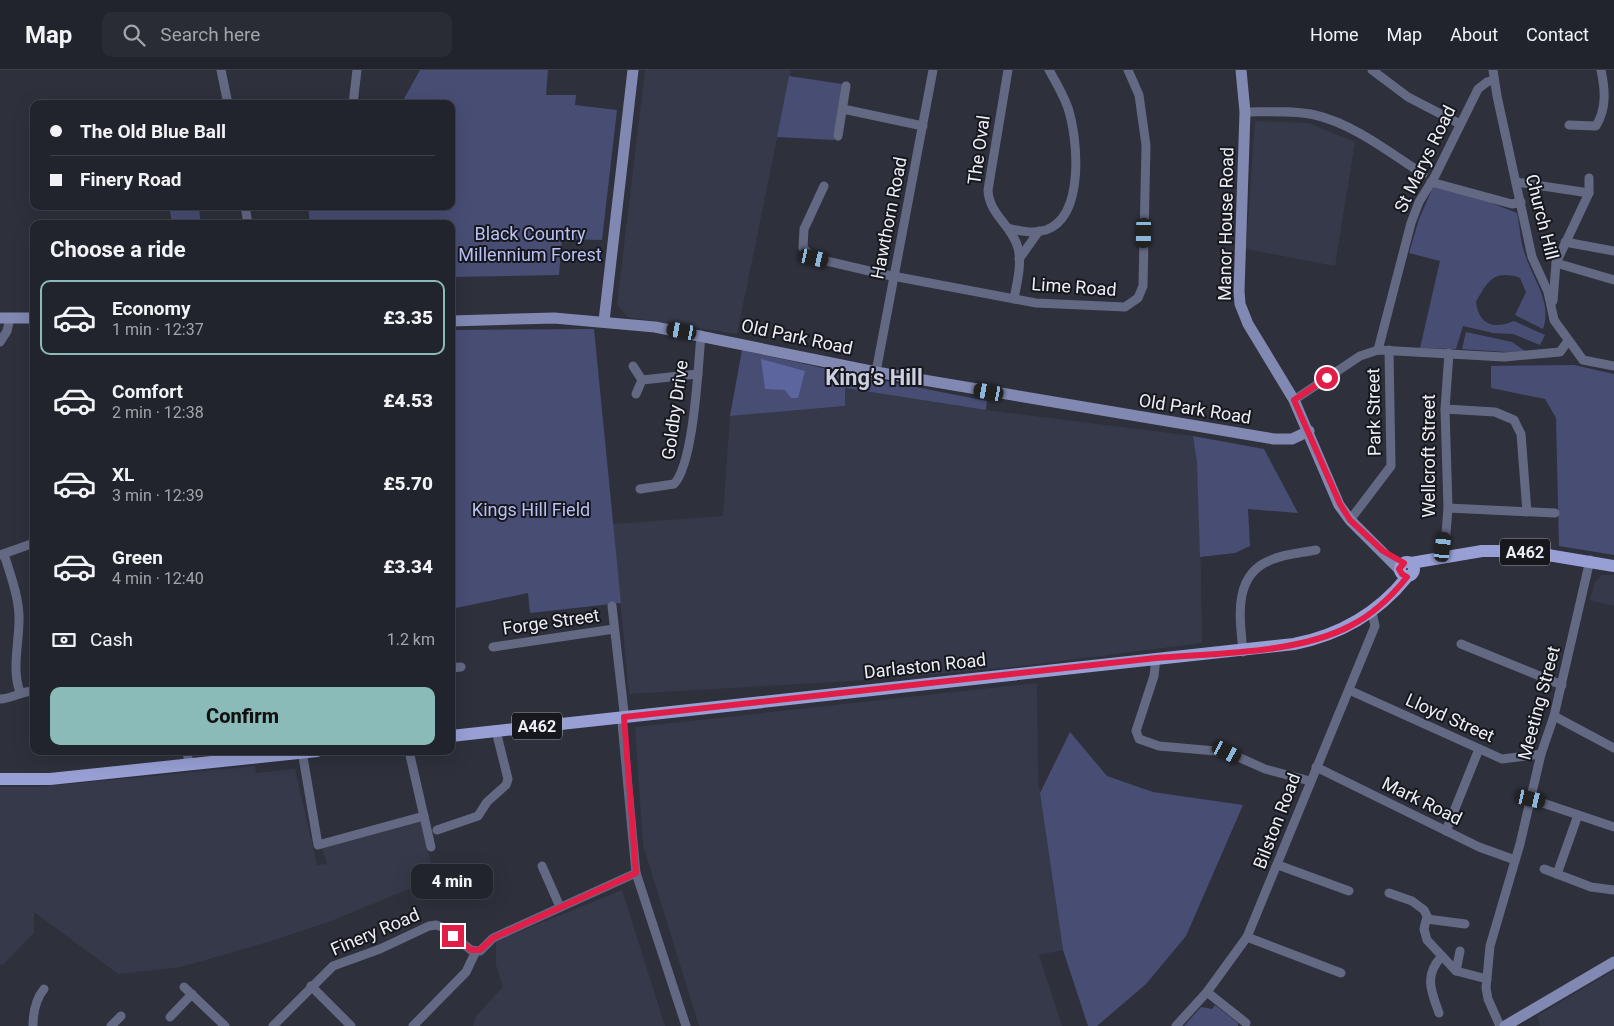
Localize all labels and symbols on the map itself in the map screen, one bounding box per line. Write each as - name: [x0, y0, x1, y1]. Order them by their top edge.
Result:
- street label: St Marys Road: [1390, 102, 1459, 216]
- street label: The Oval: [963, 114, 994, 186]
- street label: Manor House Road: [1214, 147, 1237, 301]
- street label: Hawthorn Road: [866, 155, 911, 281]
- street label: Church Hill: [1522, 172, 1563, 262]
- car: [1136, 218, 1151, 248]
- park label: Black Country Millennium Forest: [458, 223, 602, 265]
- car: [797, 247, 830, 269]
- street label: Lime Road: [1031, 273, 1117, 300]
- street label: Old Park Road: [739, 314, 855, 359]
- car: [665, 321, 698, 341]
- street label: Goldby Drive: [657, 359, 692, 461]
- district label: King’s Hill: [825, 365, 923, 390]
- route start: [1316, 367, 1338, 389]
- street label: Park Street: [1362, 368, 1385, 456]
- car: [972, 382, 1005, 402]
- street label: Old Park Road: [1137, 389, 1253, 428]
- street label: Wellcroft Street: [1418, 394, 1439, 518]
- park label: Kings Hill Field: [472, 499, 590, 520]
- car: [1433, 531, 1452, 563]
- road number: A462: [1500, 538, 1550, 566]
- street label: Forge Street: [501, 604, 601, 639]
- street label: Meeting Street: [1513, 644, 1564, 762]
- street label: Darlaston Road: [863, 649, 987, 682]
- street label: Lloyd Street: [1403, 689, 1498, 746]
- road number: A462: [512, 712, 562, 739]
- car: [1210, 738, 1243, 766]
- street label: Bilston Road: [1249, 770, 1304, 872]
- street label: Mark Road: [1379, 772, 1466, 829]
- car: [1514, 788, 1547, 810]
- callout: 4 min: [412, 864, 494, 898]
- street label: Finery Road: [327, 903, 422, 960]
- route end: [442, 925, 464, 947]

